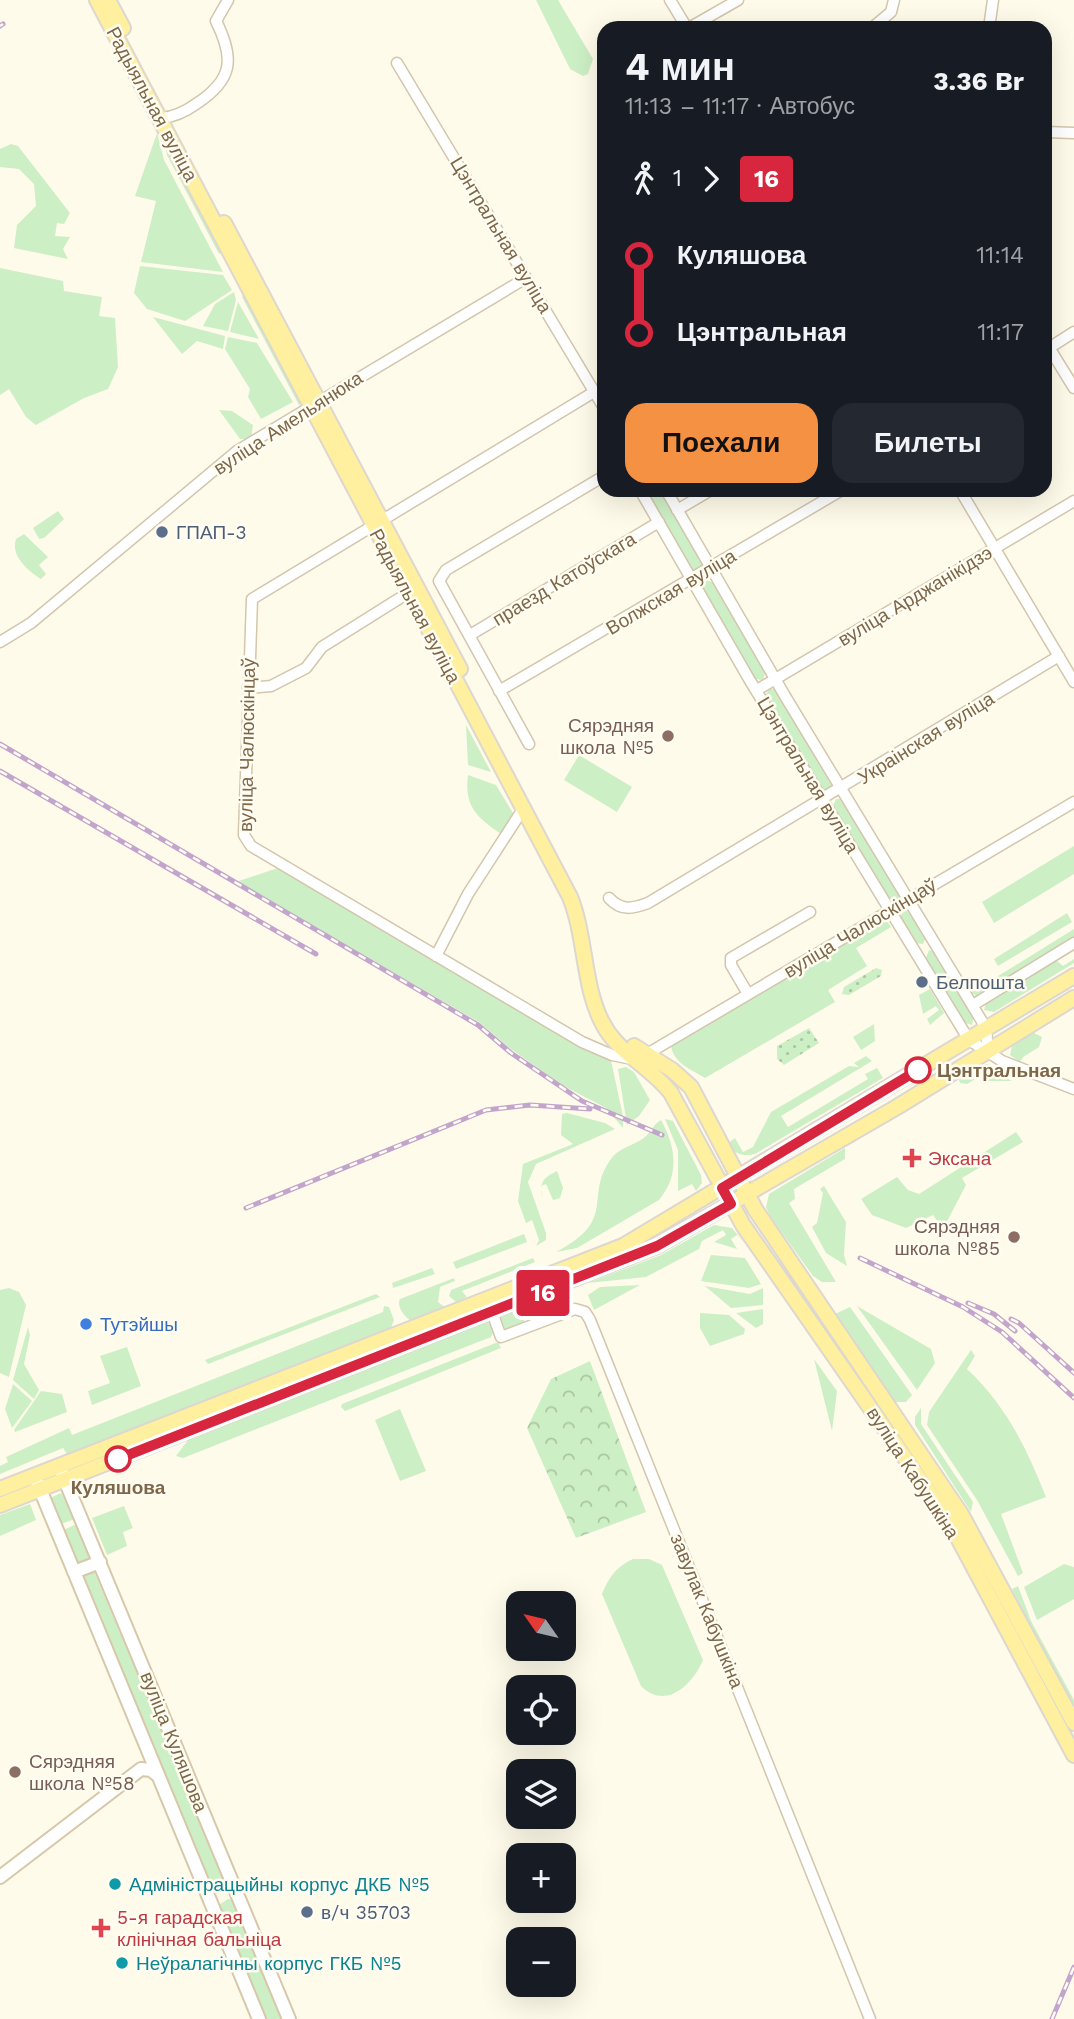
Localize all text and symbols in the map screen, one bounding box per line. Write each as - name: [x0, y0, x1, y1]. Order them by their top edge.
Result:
- street label: Радыяльная вуліца: [101, 23, 203, 186]
- text: 4 мин: [625, 45, 735, 89]
- text: 3.36 Br: [933, 66, 1024, 96]
- text: 11:13 – 11:17 · Автобус: [625, 93, 855, 120]
- street label: Цэнтральная вуліца: [445, 153, 557, 318]
- icon: walk: [625, 160, 663, 198]
- icon: forward: [692, 160, 730, 198]
- text: 1: [673, 165, 682, 192]
- text: 16: [754, 165, 779, 193]
- text: Куляшова: [677, 240, 806, 270]
- text: 11:14: [976, 242, 1024, 269]
- text: Цэнтральная: [677, 317, 847, 347]
- text: 11:17: [977, 319, 1024, 346]
- street label: вуліца Амельянюка: [209, 366, 367, 480]
- button: Поехали: [625, 403, 818, 483]
- button: Билеты: [832, 403, 1024, 483]
- place label: ГПАП-3: [176, 521, 247, 544]
- marker: ГПАП-3: [154, 524, 170, 540]
- street label: Радыяльная вуліца: [364, 525, 466, 688]
- street label: праезд Катоўскага: [488, 527, 640, 631]
- street label: вуліца Арджанікідзэ: [834, 541, 996, 651]
- street label: Волжская вуліца: [602, 544, 741, 640]
- street label: вуліца Чалюскінцаў: [234, 657, 260, 832]
- street label: Украінская вуліца: [854, 687, 999, 789]
- street label: Цэнтральная вуліца: [752, 693, 864, 858]
- place label: Сярэдняя школа №5: [560, 714, 654, 759]
- marker: Сярэдняя школа №5: [660, 728, 676, 744]
- street label: вуліца Чалюскінцаў: [779, 873, 941, 983]
- place label: Белпошта: [936, 971, 1025, 994]
- marker: Белпошта: [914, 974, 930, 990]
- marker: Цэнтральная: [905, 1057, 931, 1083]
- place label: Цэнтральная: [937, 1059, 1061, 1082]
- place label: Эксана: [928, 1147, 992, 1170]
- marker: Эксана: [902, 1148, 922, 1168]
- place label: Сярэдняя школа №85: [894, 1215, 1000, 1260]
- marker: Сярэдняя школа №85: [1006, 1229, 1022, 1245]
- line badge: 16: [512, 1270, 574, 1316]
- text: 16: [530, 1279, 556, 1307]
- place label: Тутэйшы: [100, 1313, 178, 1336]
- marker: Тутэйшы: [78, 1316, 94, 1332]
- street label: вуліца Кабушкіна: [862, 1403, 964, 1544]
- marker: Куляшова: [105, 1446, 131, 1472]
- place label: Куляшова: [71, 1476, 166, 1499]
- street label: завулак Кабушкіна: [665, 1530, 749, 1692]
- north arrow: [506, 1591, 576, 1661]
- map controls: [506, 1591, 576, 1997]
- street label: вуліца Куляшова: [135, 1668, 213, 1816]
- button: locate: [506, 1675, 576, 1745]
- place label: Сярэдняя школа №58: [29, 1750, 135, 1795]
- button: layers: [506, 1759, 576, 1829]
- marker: Сярэдняя школа №58: [7, 1764, 23, 1780]
- button: +: [506, 1843, 576, 1913]
- place label: Адміністрацыйны корпус ДКБ №5: [129, 1873, 430, 1896]
- marker: Адміністрацыйны корпус ДКБ №5: [107, 1876, 123, 1892]
- place label: в/ч 35703: [321, 1901, 411, 1924]
- marker: в/ч 35703: [299, 1904, 315, 1920]
- place label: 5-я гарадская клінічная бальніца: [117, 1906, 282, 1951]
- marker: 5-я гарадская клінічная бальніца: [91, 1918, 111, 1938]
- button: −: [506, 1927, 576, 1997]
- place label: Неўралагічны корпус ГКБ №5: [136, 1952, 402, 1975]
- marker: Неўралагічны корпус ГКБ №5: [114, 1955, 130, 1971]

